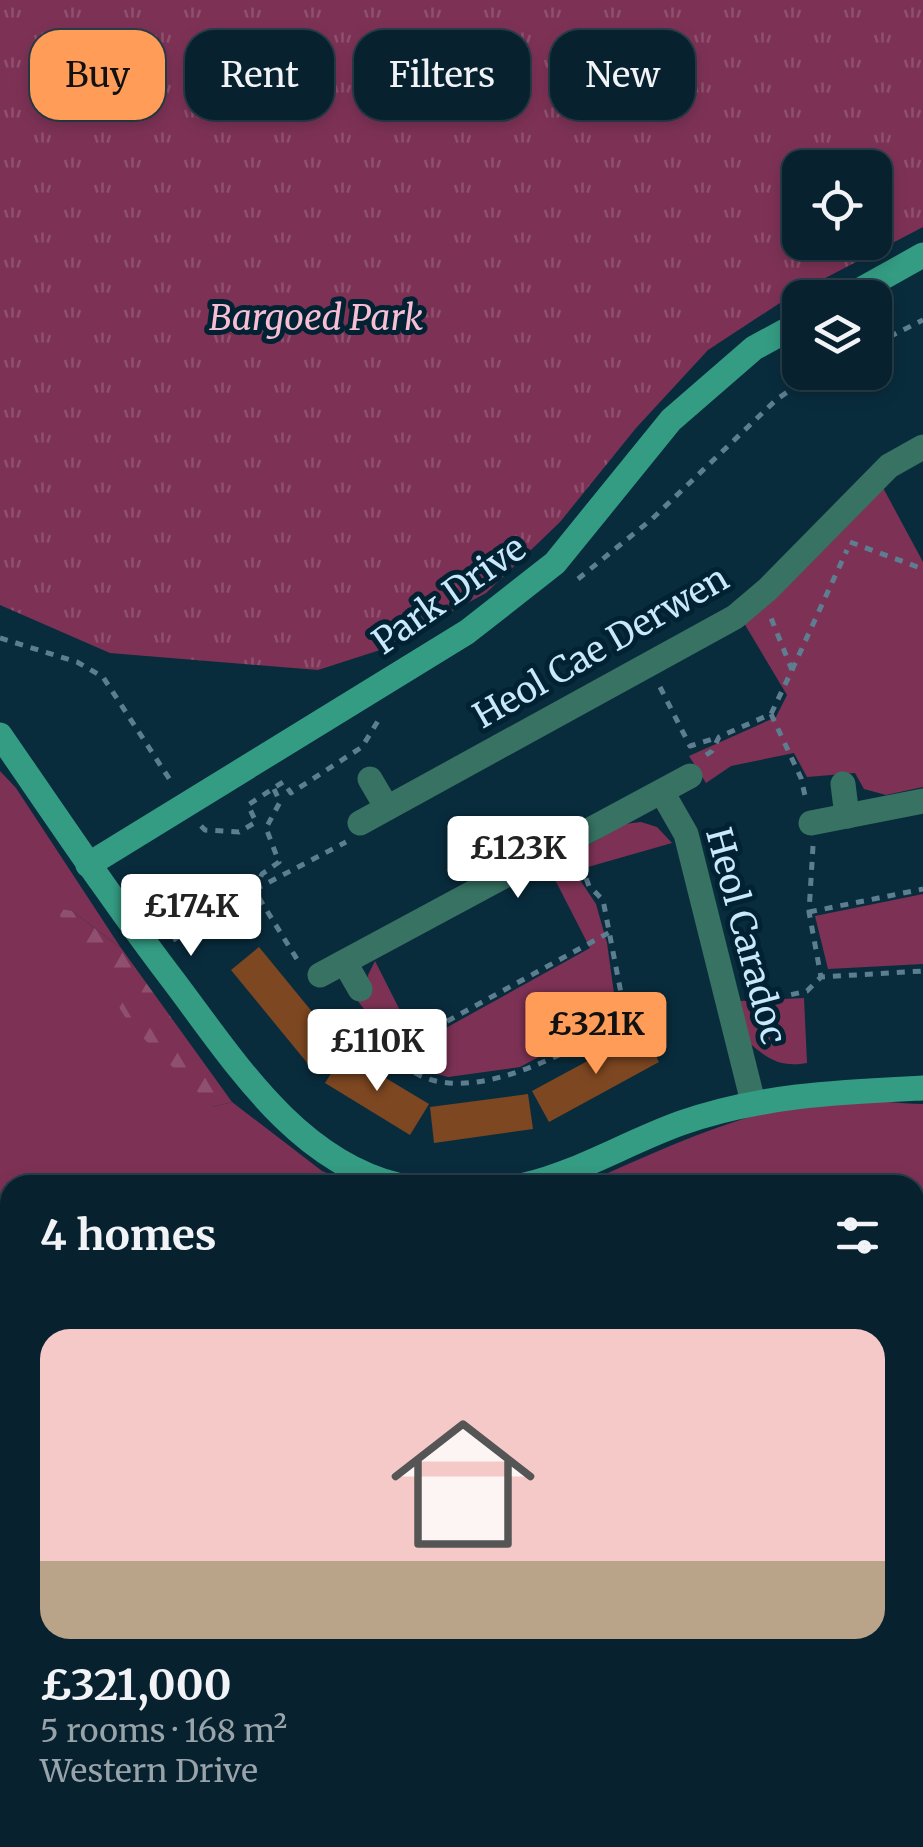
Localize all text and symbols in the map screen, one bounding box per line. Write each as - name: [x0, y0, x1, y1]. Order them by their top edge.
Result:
- chip: Buy: [30, 30, 165, 120]
- chip: Rent: [185, 30, 334, 120]
- chip: Filters: [354, 30, 530, 120]
- chip: New: [550, 30, 695, 120]
- map controls: [782, 150, 892, 390]
- button: locate: [782, 150, 892, 260]
- button: layers: [782, 280, 892, 390]
- park label: Bargoed Park: [209, 296, 423, 340]
- street label: Park Drive: [364, 526, 534, 664]
- street label: Heol Cae Derwen: [466, 556, 736, 738]
- pin: £123K: [448, 816, 588, 901]
- street label: Heol Caradoc: [696, 823, 796, 1049]
- text: £123K: [470, 828, 567, 868]
- pin: £174K: [121, 874, 261, 959]
- text: £174K: [143, 886, 239, 926]
- pin: £321K: [526, 992, 666, 1077]
- text: £321K: [547, 1004, 645, 1044]
- pin: £110K: [307, 1009, 447, 1094]
- text: £110K: [330, 1021, 424, 1061]
- icon: filters: [830, 1208, 885, 1263]
- text: 4 homes: [40, 1209, 217, 1261]
- icon: home: [373, 1394, 553, 1574]
- text: £321,000: [40, 1659, 232, 1711]
- text: 5 rooms · 168 m²: [40, 1711, 287, 1751]
- text: Western Drive: [40, 1751, 258, 1791]

